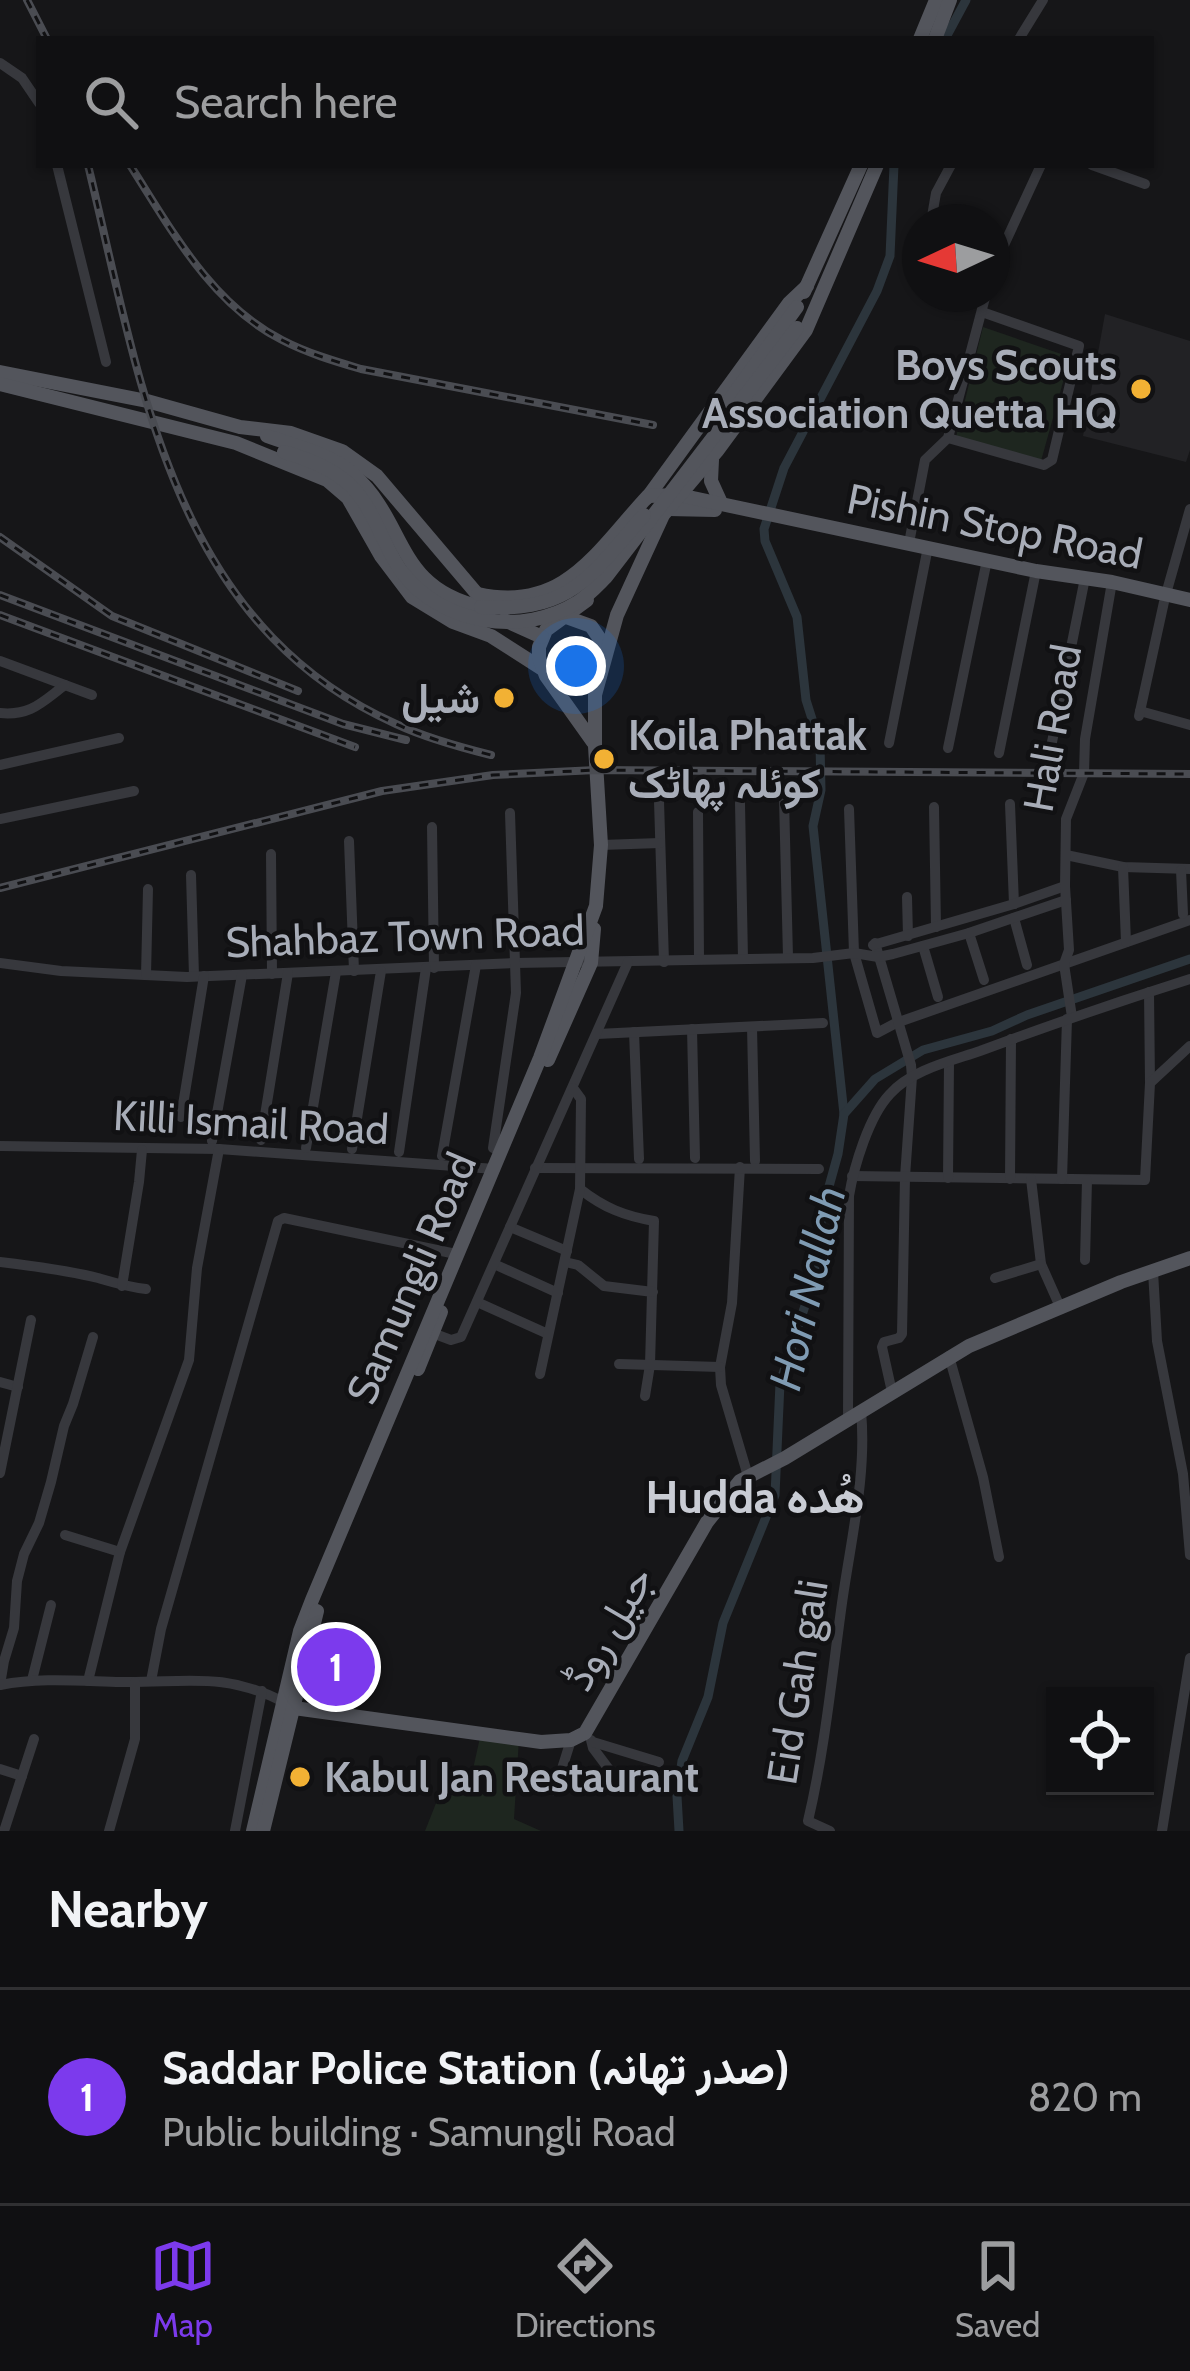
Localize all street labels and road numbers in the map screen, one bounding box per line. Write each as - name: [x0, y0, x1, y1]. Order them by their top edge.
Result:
- street label: Pishin Stop Road: [843, 472, 1147, 580]
- street label: Hali Road: [1012, 640, 1092, 816]
- street label: Shahbaz Town Road: [225, 904, 585, 968]
- street label: Killi Ismail Road: [112, 1089, 390, 1155]
- street label: Samungli Road: [335, 1145, 487, 1411]
- street label: جیل روڈ: [552, 1557, 665, 1700]
- street label: Eid Gah gali: [755, 1576, 839, 1788]

